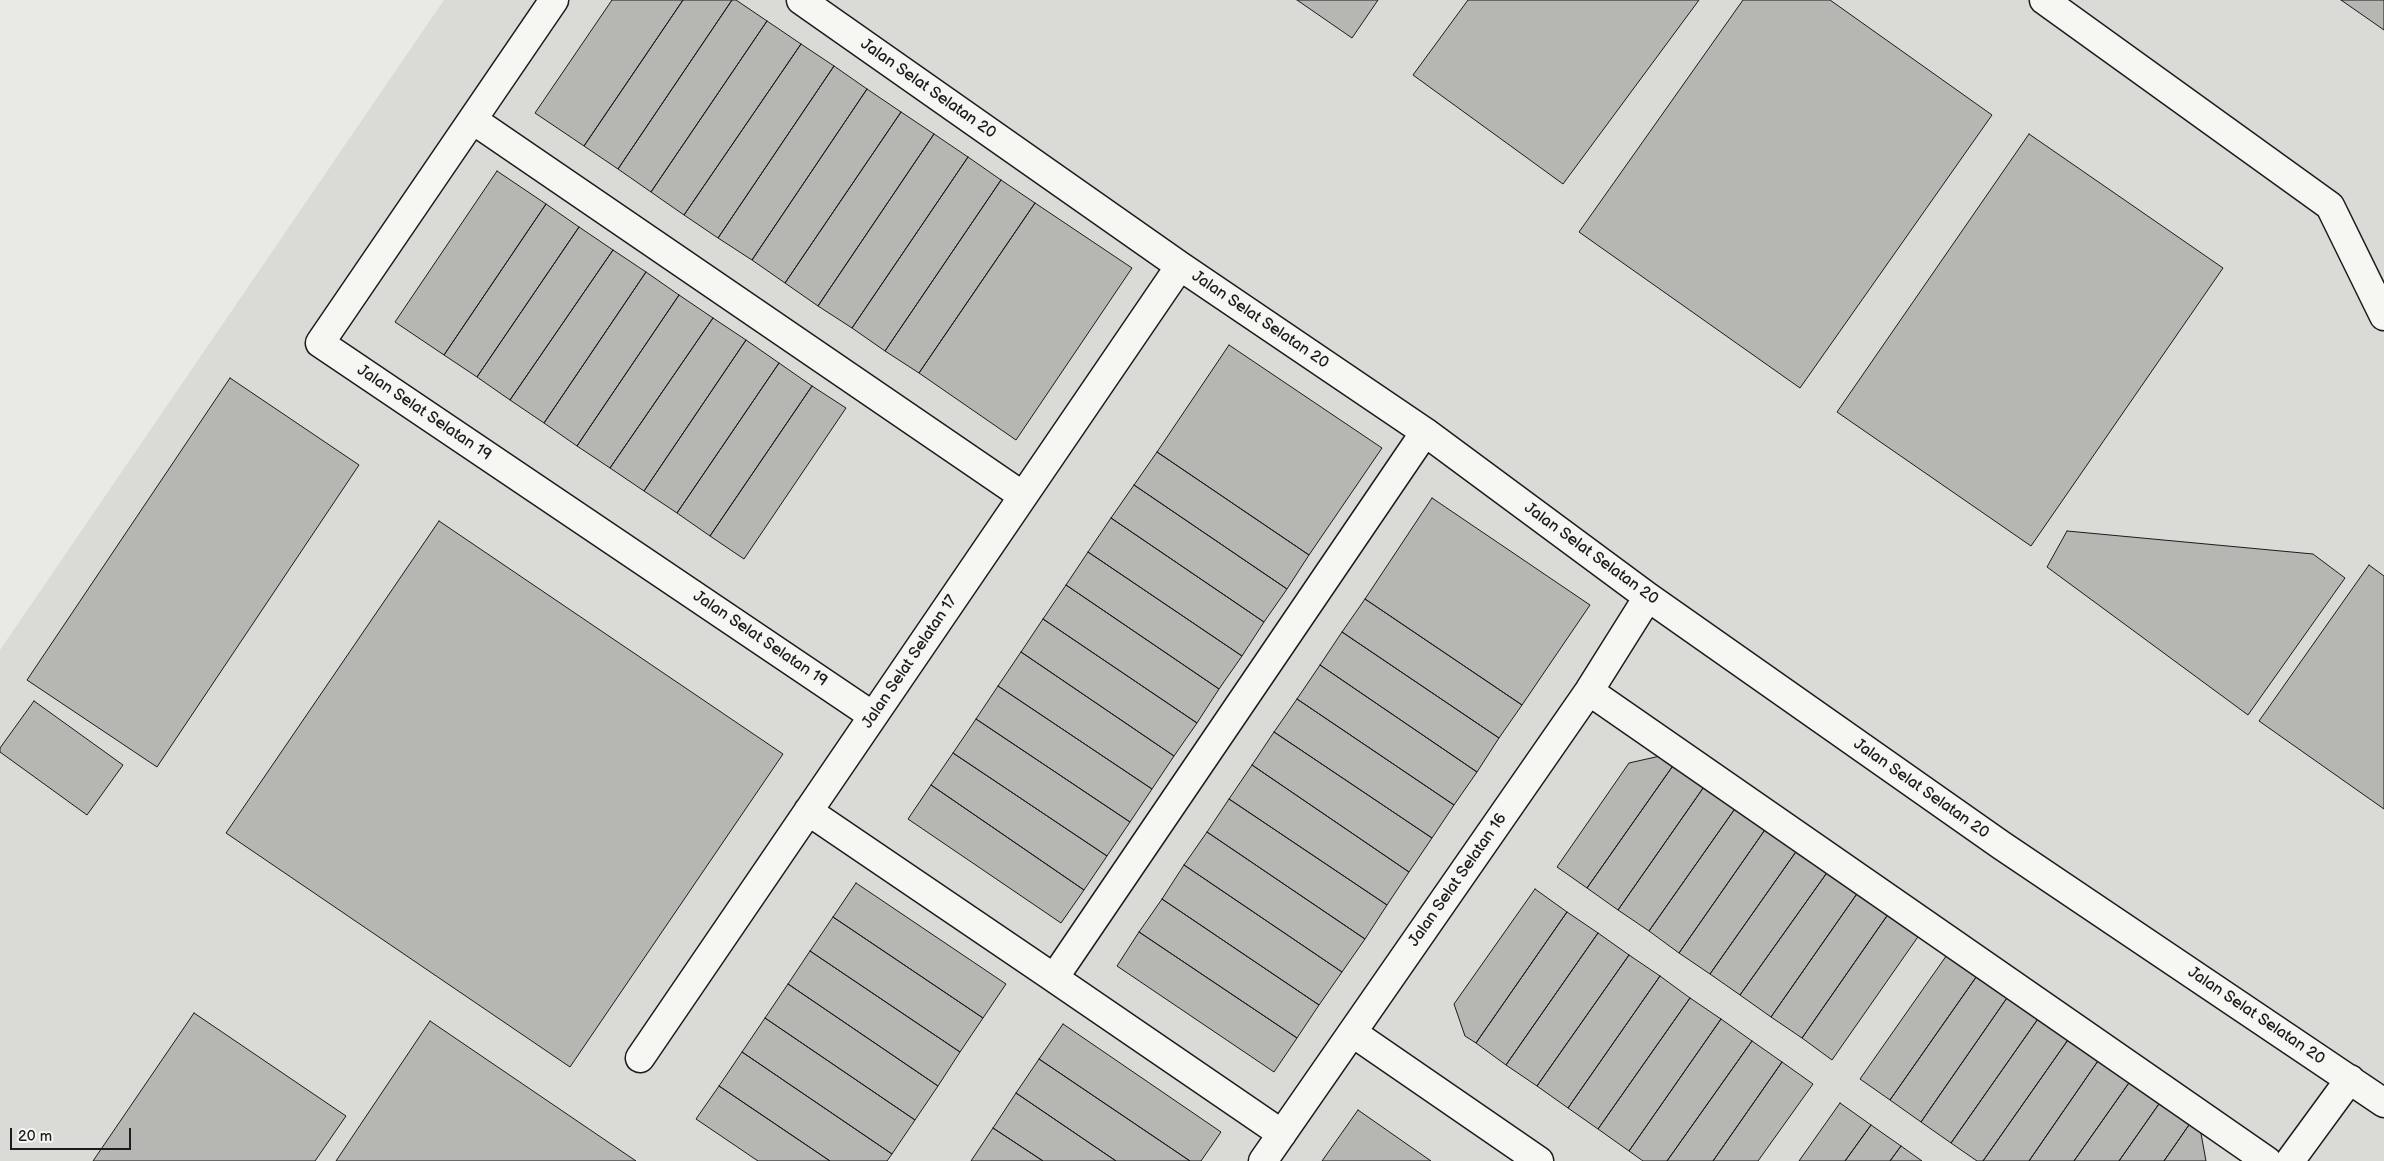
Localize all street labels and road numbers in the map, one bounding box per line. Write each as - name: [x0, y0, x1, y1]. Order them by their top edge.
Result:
- street label: Jalan Selat Selatan 20: [856, 35, 1000, 143]
- street label: Jalan Selat Selatan 20: [1188, 267, 1332, 373]
- street label: Jalan Selat Selatan 19: [353, 361, 495, 465]
- street label: Jalan Selat Selatan 20: [1520, 499, 1662, 609]
- street label: Jalan Selat Selatan 19: [689, 587, 831, 691]
- street label: Jalan Selat Selatan 17: [858, 592, 962, 732]
- street label: Jalan Selat Selatan 20: [1849, 735, 1993, 843]
- street label: Jalan Selat Selatan 16: [1405, 810, 1511, 950]
- street label: Jalan Selat Selatan 20: [2184, 963, 2328, 1069]

